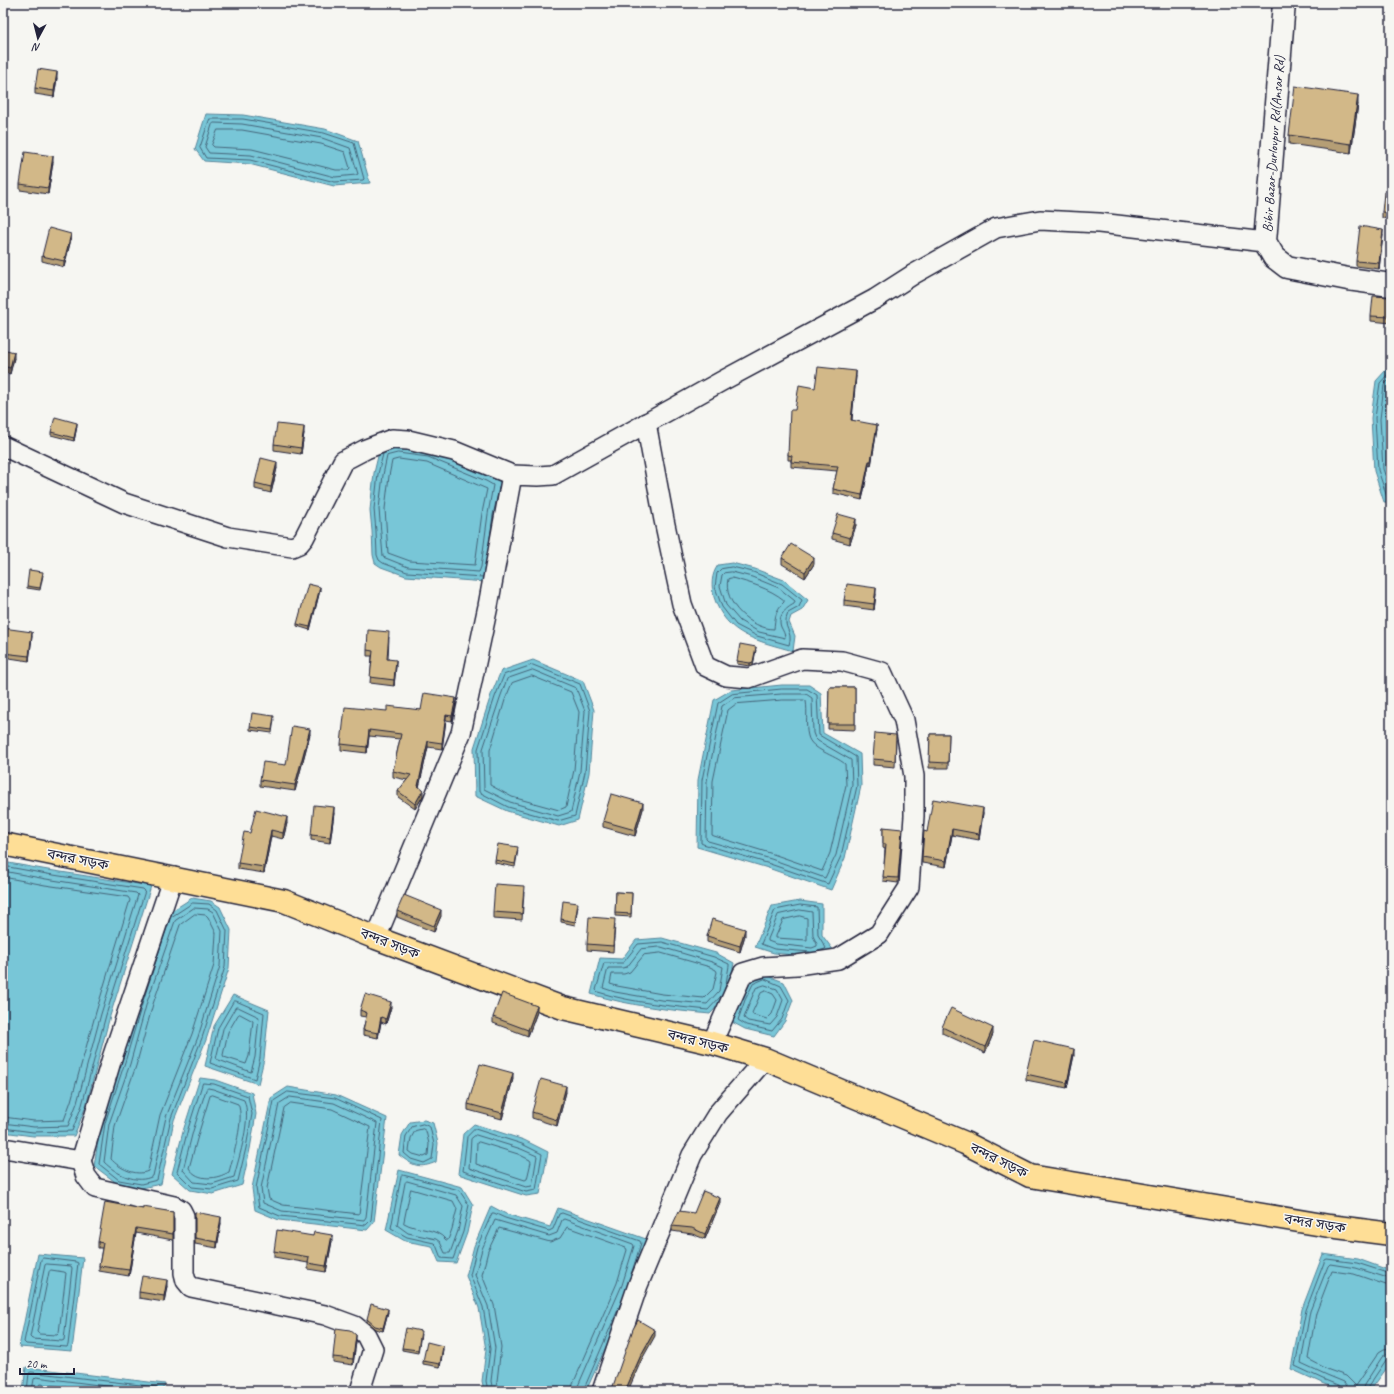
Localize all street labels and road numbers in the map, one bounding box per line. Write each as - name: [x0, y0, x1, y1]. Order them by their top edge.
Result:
- street label: Bibir Bazar-Durlovpur Rd(Ansar Rd): [1259, 54, 1288, 233]
- street label: বন্দর সড়ক: [45, 845, 111, 874]
- street label: বন্দর সড়ক: [357, 924, 422, 963]
- street label: বন্দর সড়ক: [665, 1025, 731, 1057]
- street label: বন্দর সড়ক: [966, 1139, 1031, 1182]
- street label: বন্দর সড়ক: [1282, 1210, 1348, 1237]

